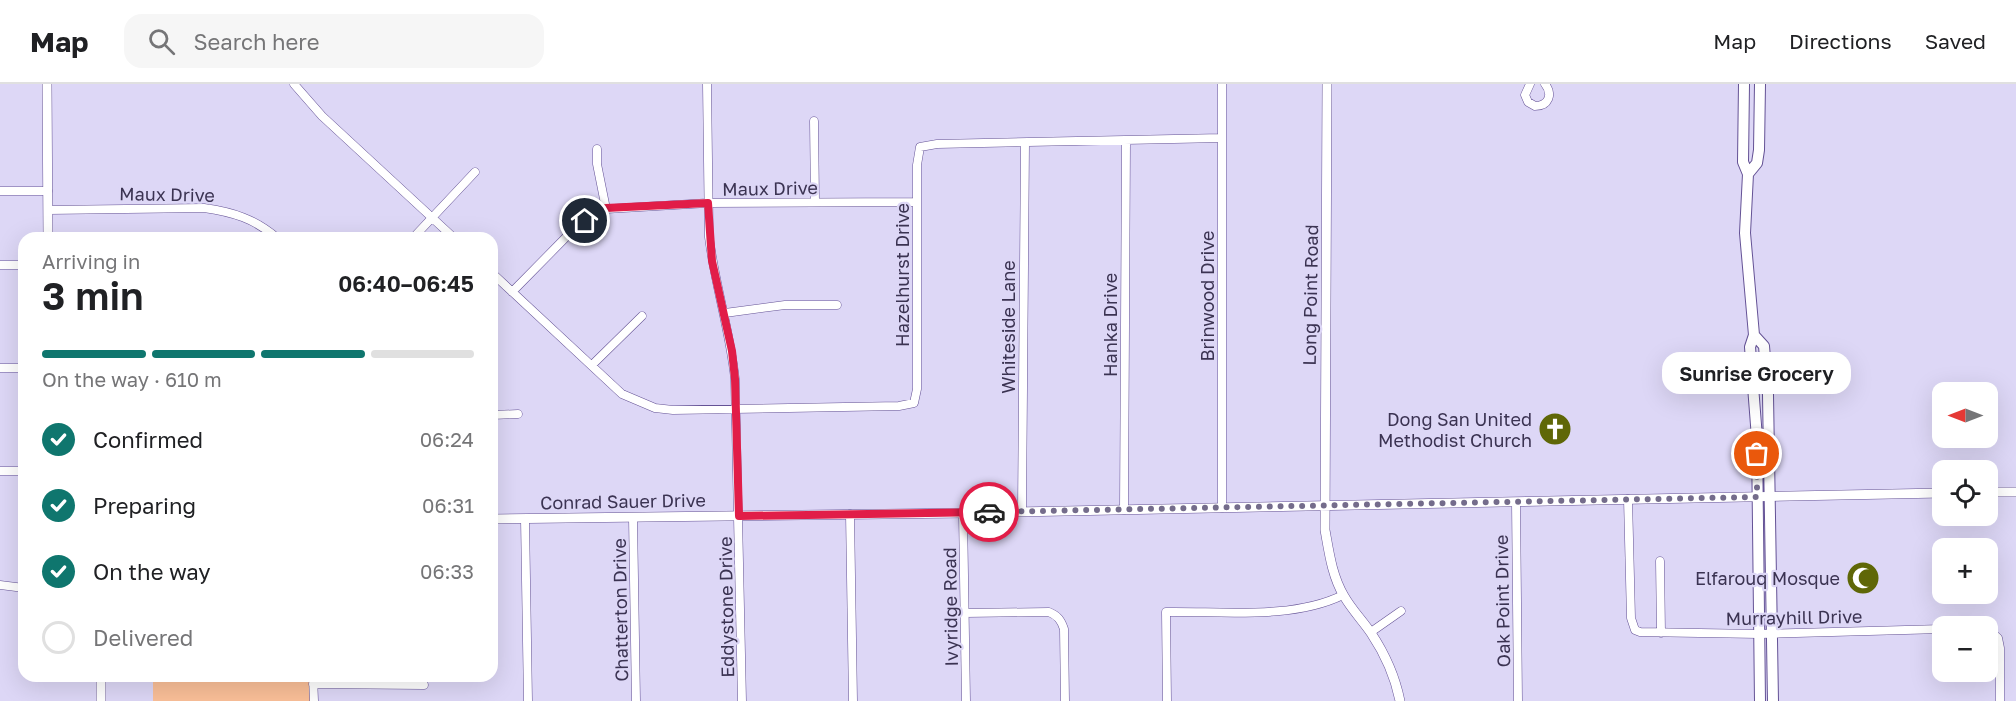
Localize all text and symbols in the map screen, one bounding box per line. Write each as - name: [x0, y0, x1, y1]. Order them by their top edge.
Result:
- search box: [124, 14, 544, 68]
- text: Map: [30, 25, 88, 58]
- icon: search: [145, 25, 178, 58]
- text: Search here: [193, 28, 319, 55]
- text: Map: [1713, 28, 1756, 54]
- text: Directions: [1789, 28, 1892, 54]
- text: Saved: [1925, 28, 1986, 54]
- street label: Maux Drive: [722, 176, 818, 200]
- street label: Maux Drive: [119, 182, 215, 206]
- pin: [559, 195, 610, 246]
- street label: Hazelhurst Drive: [891, 203, 913, 347]
- icon: home: [568, 204, 601, 237]
- street label: Long Point Road: [1298, 224, 1322, 366]
- street label: Brinwood Drive: [1196, 231, 1218, 361]
- text: Arriving in: [42, 249, 140, 273]
- street label: Whiteside Lane: [997, 260, 1019, 394]
- text: 06:40–06:45: [338, 270, 474, 297]
- text: 3 min: [42, 272, 144, 319]
- street label: Hanka Drive: [1099, 273, 1121, 377]
- callout: Sunrise Grocery: [1662, 352, 1852, 394]
- text: Sunrise Grocery: [1679, 361, 1834, 385]
- text: On the way · 610 m: [42, 367, 222, 391]
- north arrow: [1932, 382, 1998, 448]
- map controls: [1932, 382, 1998, 682]
- place label: Dong San United Methodist Church: [1378, 408, 1532, 451]
- church icon: Dong San United Methodist Church: [1537, 411, 1573, 447]
- icon: check: [42, 423, 75, 456]
- text: Confirmed: [93, 426, 203, 453]
- text: 06:24: [420, 427, 474, 451]
- pin: [1731, 428, 1782, 479]
- icon: bag: [1740, 437, 1773, 470]
- button: locate: [1932, 460, 1998, 526]
- courier: [959, 482, 1019, 542]
- icon: check: [42, 489, 75, 522]
- street label: Conrad Sauer Drive: [540, 489, 706, 513]
- text: Preparing: [93, 492, 196, 519]
- text: 06:31: [422, 493, 474, 517]
- icon: car: [973, 496, 1006, 529]
- street label: Oak Point Drive: [1490, 535, 1514, 667]
- street label: Eddystone Drive: [714, 536, 738, 678]
- street label: Chatterton Drive: [608, 538, 632, 682]
- button: +: [1932, 538, 1998, 604]
- street label: Ivyridge Road: [938, 547, 962, 667]
- icon: check: [42, 555, 75, 588]
- text: On the way: [93, 558, 211, 585]
- text: 06:33: [420, 559, 474, 583]
- mosque icon: Elfarouq Mosque: [1845, 560, 1881, 596]
- place label: Elfarouq Mosque: [1695, 567, 1840, 589]
- street label: Murrayhill Drive: [1725, 605, 1863, 629]
- button: −: [1932, 616, 1998, 682]
- text: Delivered: [93, 624, 193, 651]

